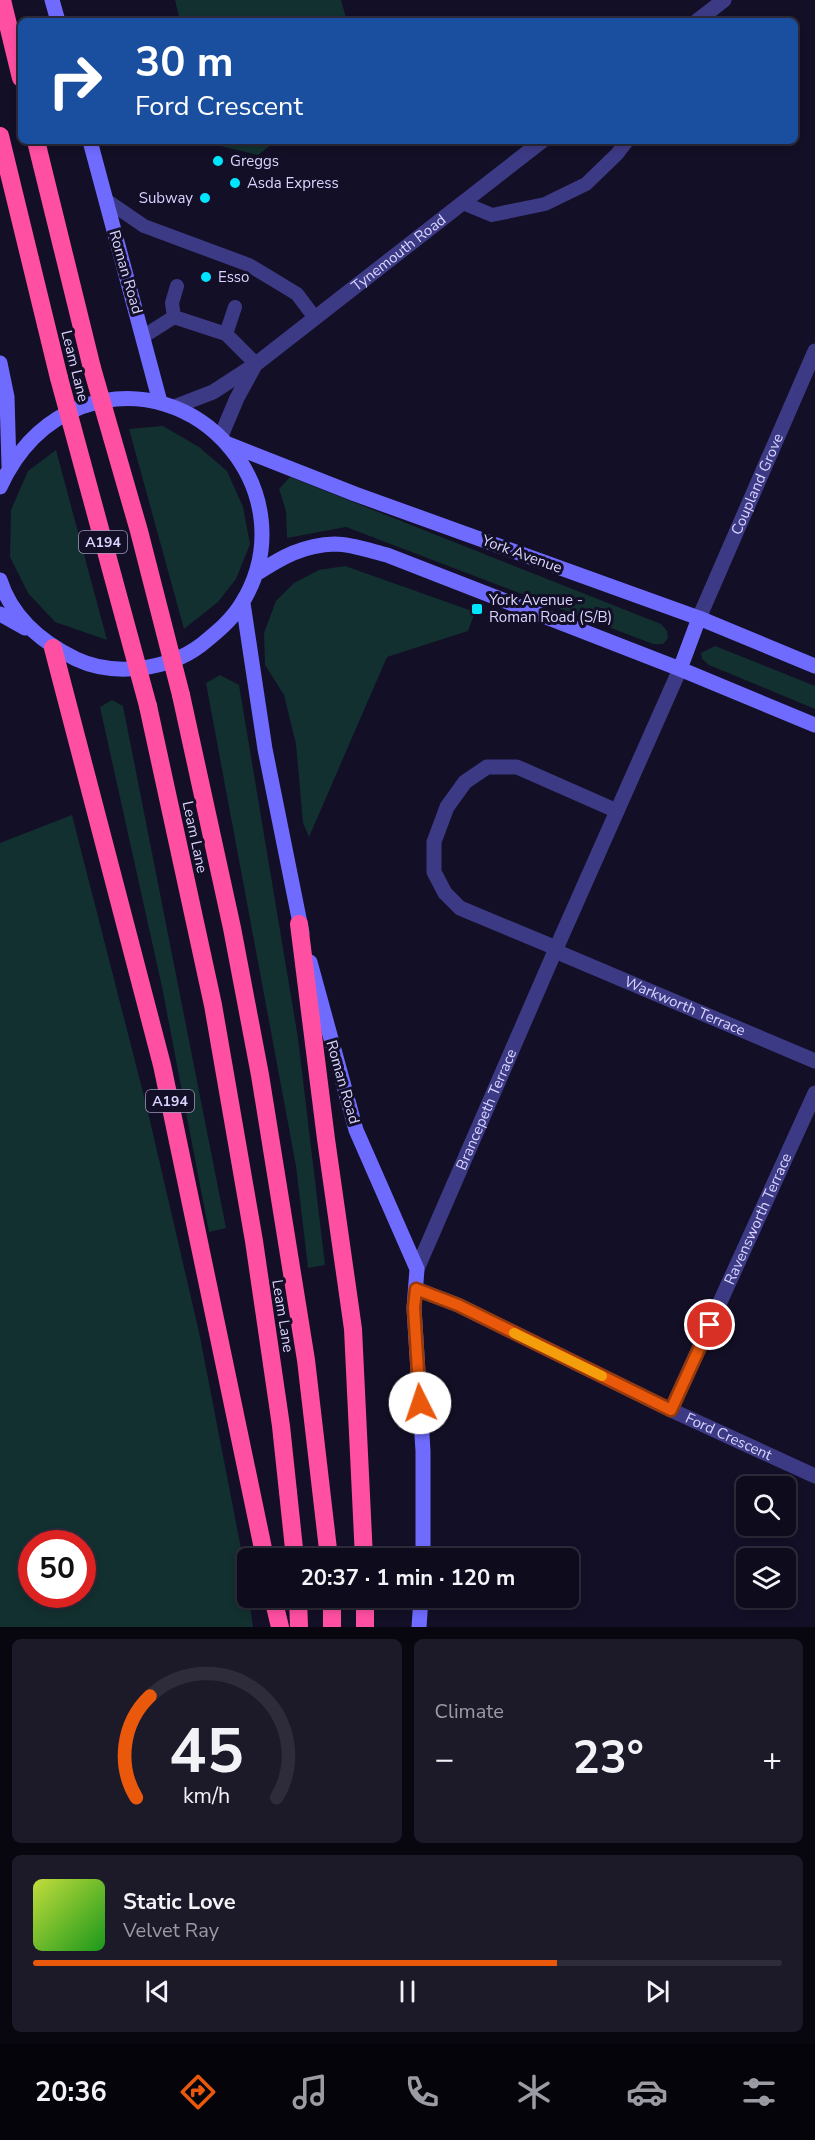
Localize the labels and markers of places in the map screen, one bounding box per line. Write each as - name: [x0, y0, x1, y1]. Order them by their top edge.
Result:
- place label: Greggs: [230, 151, 279, 171]
- marker: Greggs: [211, 154, 225, 168]
- place label: Asda Express: [247, 173, 339, 193]
- marker: Asda Express: [228, 176, 242, 190]
- place label: Subway: [139, 188, 193, 208]
- marker: Subway: [198, 191, 212, 205]
- place label: Esso: [218, 267, 249, 287]
- marker: Esso: [199, 270, 213, 284]
- place label: York Avenue - Roman Road (S/B): [488, 590, 612, 627]
- marker: York Avenue - Roman Road (S/B): [470, 602, 484, 616]
- pin: [684, 1299, 735, 1350]

